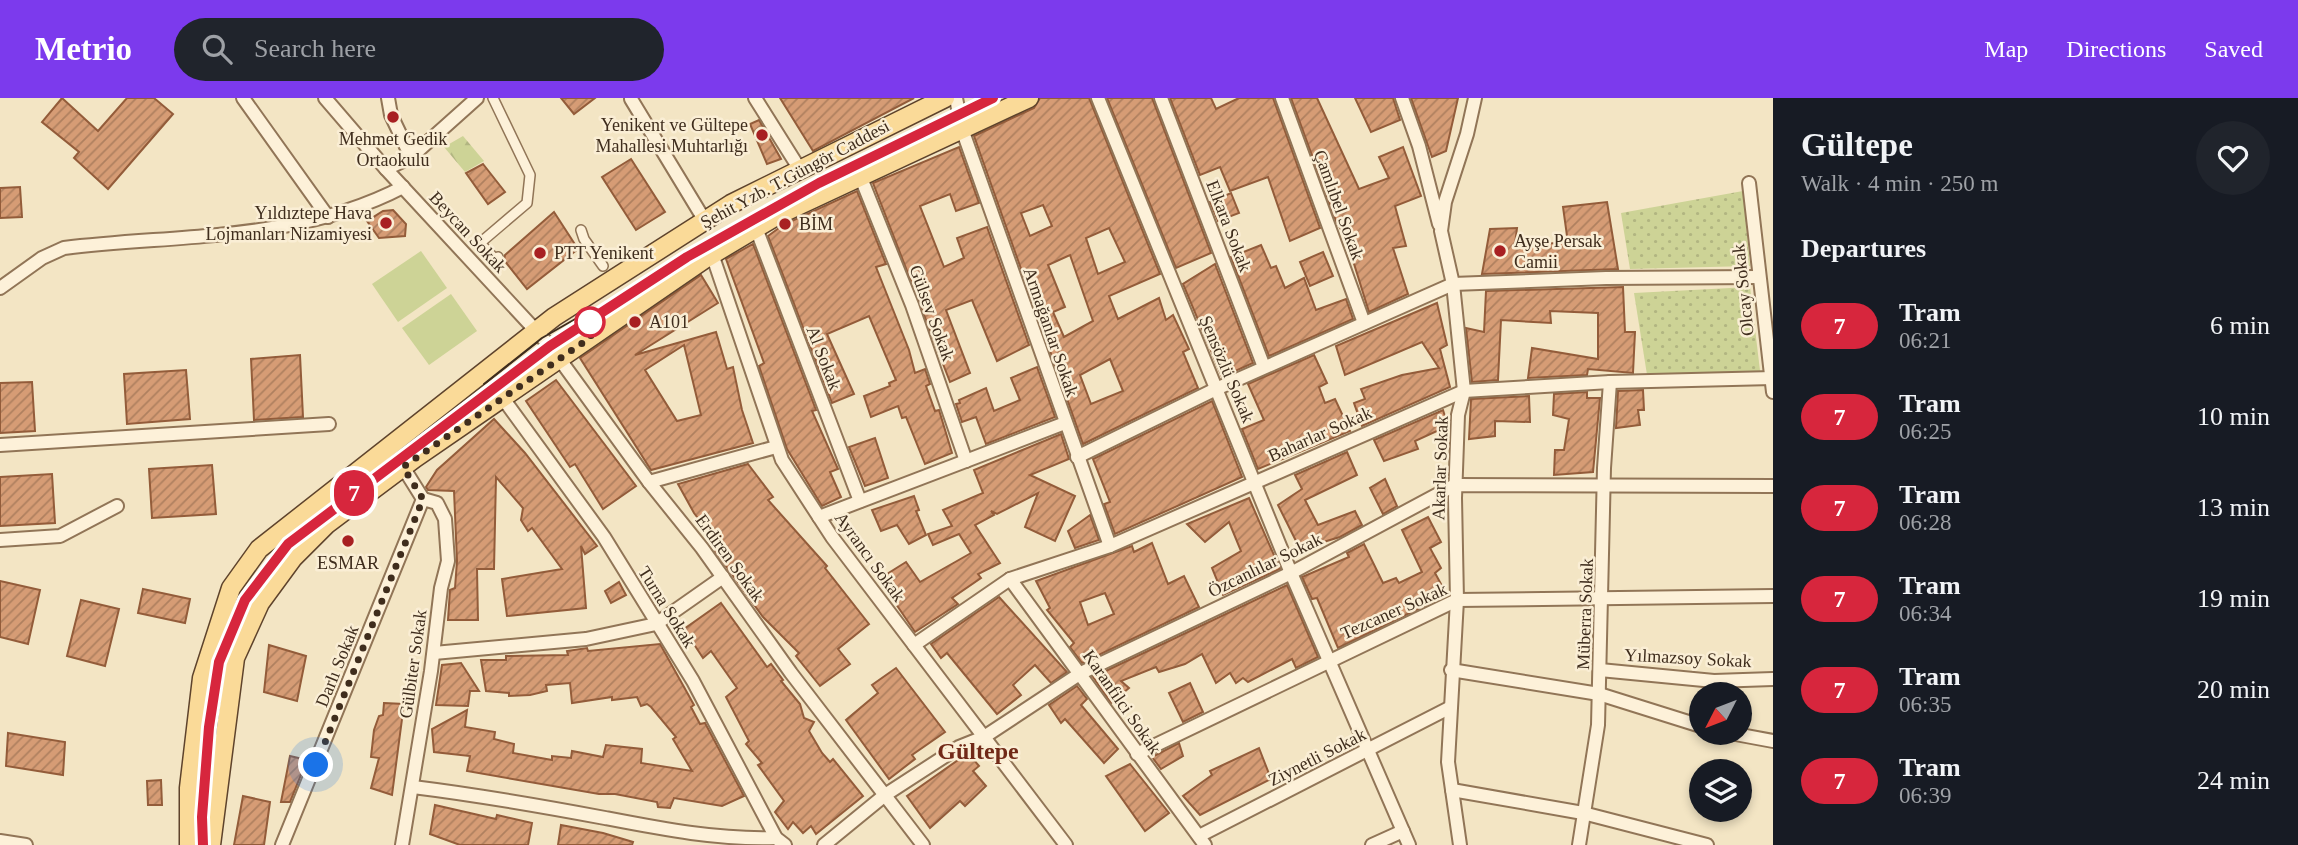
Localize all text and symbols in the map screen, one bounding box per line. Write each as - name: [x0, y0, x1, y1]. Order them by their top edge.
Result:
- search box: [174, 18, 664, 81]
- icon: search: [198, 30, 236, 68]
- text: Metrio: [35, 31, 132, 67]
- text: Search here: [254, 34, 376, 63]
- text: Map: [1984, 36, 2028, 62]
- text: Directions: [2066, 36, 2166, 62]
- text: Saved: [2204, 36, 2263, 62]
- marker: Mehmet Gedik Ortaokulu: [385, 109, 401, 125]
- place label: Yenikent ve Gültepe Mahallesi Muhtarlığı: [596, 115, 748, 156]
- street label: Şehit Yzb. T.Güngör Caddesi: [697, 116, 893, 232]
- button: heart: [2196, 121, 2270, 195]
- marker: Yenikent ve Gültepe Mahallesi Muhtarlığı: [754, 127, 770, 143]
- text: Gültepe: [1801, 127, 1913, 163]
- place label: Mehmet Gedik Ortaokulu: [339, 129, 447, 170]
- street label: Çamlıbel Sokak: [1310, 147, 1368, 263]
- text: Walk · 4 min · 250 m: [1801, 171, 1998, 196]
- street label: Elkara Sokak: [1202, 177, 1256, 275]
- street label: Beycan Sokak: [425, 187, 511, 277]
- place label: Yıldıztepe Hava Lojmanları Nizamiyesi: [206, 203, 372, 244]
- place label: BİM: [799, 214, 833, 234]
- marker: Yıldıztepe Hava Lojmanları Nizamiyesi: [378, 215, 394, 231]
- marker: BİM: [777, 216, 793, 232]
- place label: Ayşe Persak Camii: [1514, 231, 1602, 272]
- text: Departures: [1801, 234, 1926, 263]
- place label: PTT Yenikent: [554, 243, 654, 263]
- marker: Ayşe Persak Camii: [1492, 243, 1508, 259]
- street label: Olcay Sokak: [1728, 243, 1758, 337]
- marker: PTT Yenikent: [532, 245, 548, 261]
- street label: Gülsev Sokak: [905, 262, 959, 364]
- street label: Armağanlar Sokak: [1019, 265, 1083, 399]
- text: Tram: [1899, 298, 1961, 327]
- unlabelled marker: [575, 307, 605, 337]
- text: 6 min: [2210, 311, 2270, 340]
- place label: A101: [649, 312, 689, 332]
- street label: Şensözlü Sokak: [1195, 312, 1259, 426]
- text: 7: [1834, 313, 1846, 339]
- marker: A101: [627, 314, 643, 330]
- street label: Al Sokak: [803, 323, 845, 393]
- text: 06:21: [1899, 328, 1951, 353]
- text: Tram: [1899, 389, 1961, 418]
- street label: Baharlar Sokak: [1265, 402, 1375, 466]
- text: 10 min: [2197, 402, 2270, 431]
- text: 7: [1834, 404, 1846, 430]
- street label: Akarlar Sokak: [1428, 415, 1452, 521]
- text: 06:25: [1899, 419, 1951, 444]
- line badge: 7: [331, 470, 377, 516]
- text: 7: [348, 480, 360, 506]
- text: Tram: [1899, 480, 1961, 509]
- text: 13 min: [2197, 493, 2270, 522]
- text: 7: [1834, 495, 1846, 521]
- street label: Ayrancı Sokak: [831, 508, 909, 606]
- street label: Erdiren Sokak: [691, 510, 769, 606]
- text: 06:28: [1899, 510, 1951, 535]
- street label: Özcanlılar Sokak: [1205, 529, 1325, 601]
- marker: ESMAR: [340, 533, 356, 549]
- place label: ESMAR: [317, 553, 379, 573]
- street label: Müberra Sokak: [1573, 558, 1597, 670]
- street label: Turna Sokak: [634, 563, 700, 651]
- text: Tram: [1899, 571, 1961, 600]
- street label: Tezcaner Sokak: [1338, 579, 1450, 643]
- text: 19 min: [2197, 584, 2270, 613]
- text: 7: [1834, 586, 1846, 612]
- text: 06:34: [1899, 601, 1951, 626]
- street label: Gülbiter Sokak: [395, 608, 431, 720]
- street label: Darlı Sokak: [312, 622, 362, 710]
- street label: Yılmazsoy Sokak: [1624, 645, 1752, 671]
- street label: Karanfilci Sokak: [1079, 646, 1165, 758]
- text: Tram: [1899, 662, 1961, 691]
- text: 20 min: [2197, 675, 2270, 704]
- text: 7: [1834, 677, 1846, 703]
- north arrow: [1689, 682, 1752, 746]
- map controls: [1689, 682, 1752, 822]
- text: 06:35: [1899, 692, 1951, 717]
- street label: Ziynetli Sokak: [1265, 724, 1369, 790]
- district label: Gültepe: [937, 738, 1019, 764]
- your location: [298, 747, 333, 782]
- text: Tram: [1899, 753, 1961, 782]
- button: layers: [1689, 759, 1752, 822]
- text: 24 min: [2197, 766, 2270, 795]
- text: 7: [1834, 768, 1846, 794]
- text: 06:39: [1899, 783, 1951, 808]

